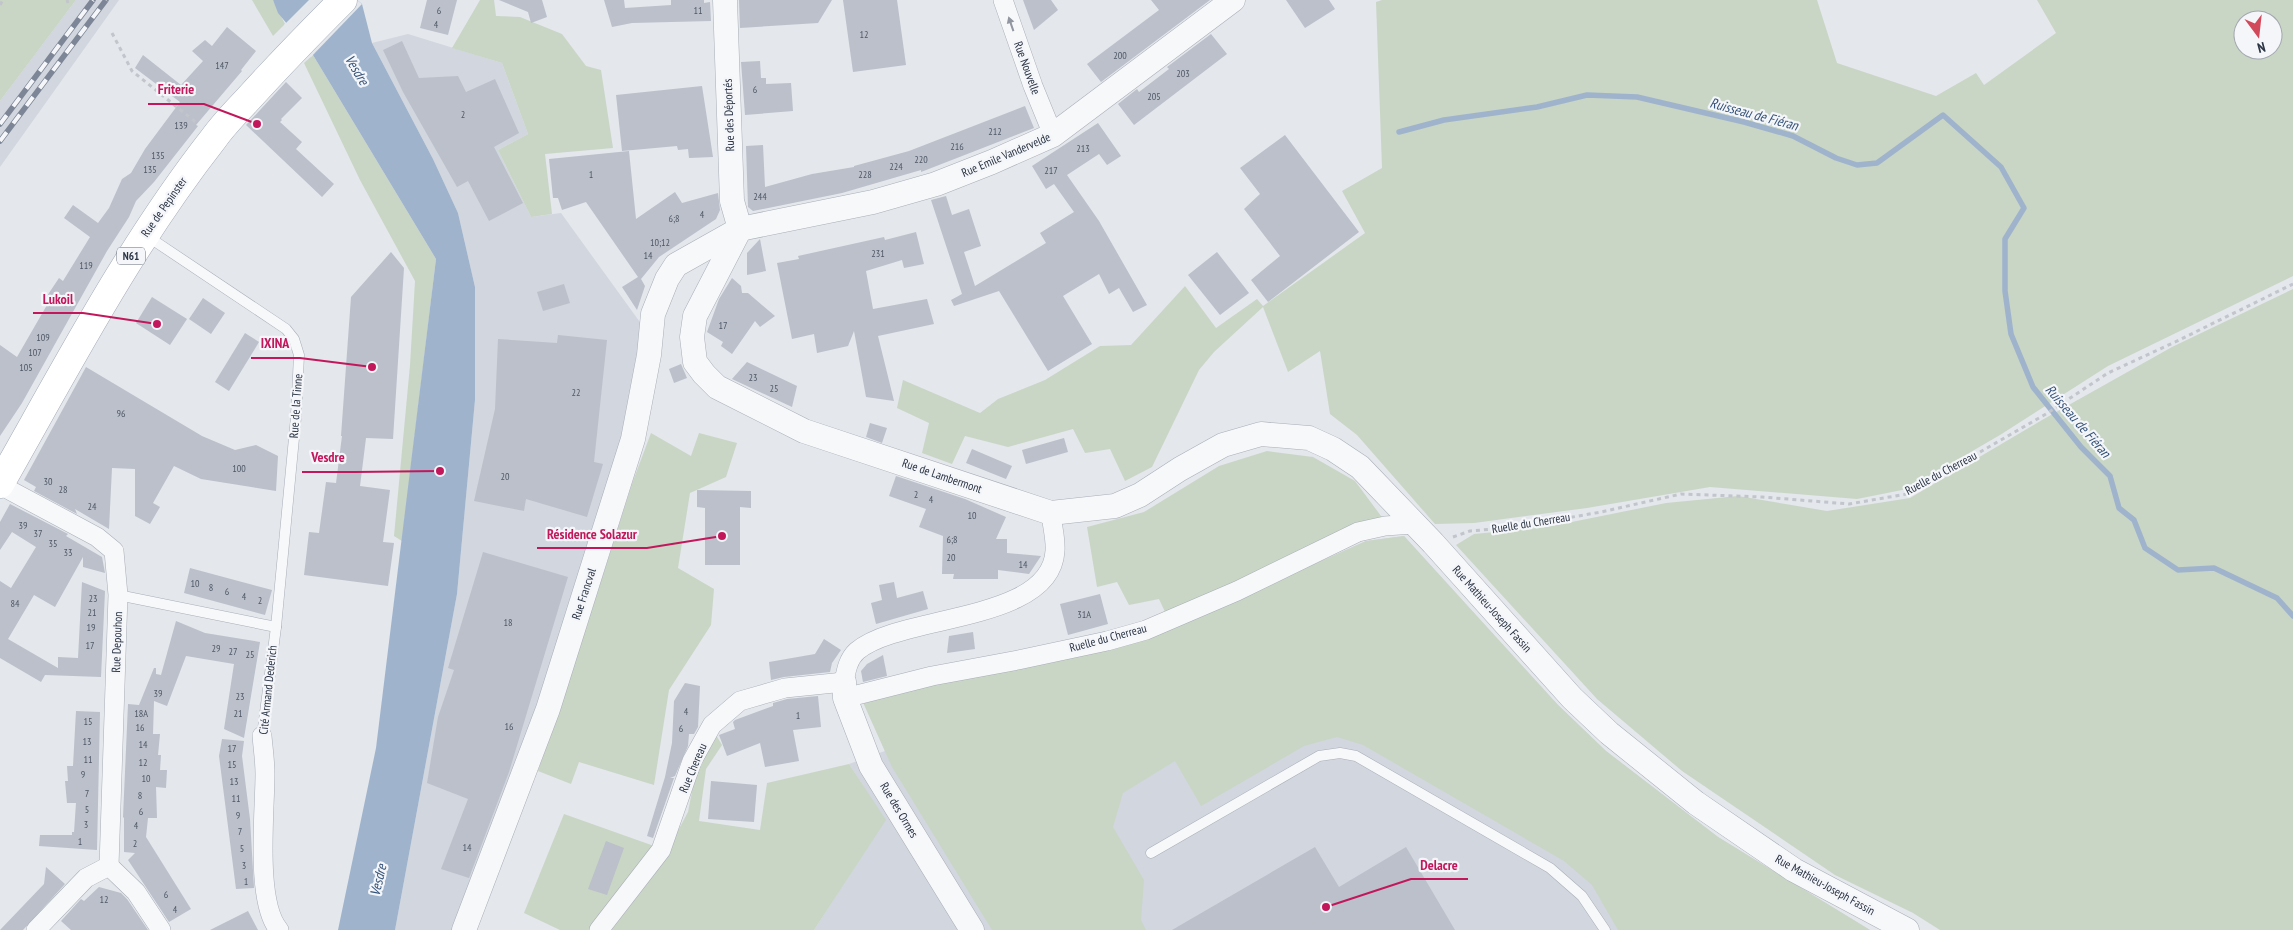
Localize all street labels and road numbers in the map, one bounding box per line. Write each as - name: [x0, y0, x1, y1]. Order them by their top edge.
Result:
- street label: Rue Nouvelle: [1011, 39, 1044, 96]
- street label: Rue des Déportés: [720, 78, 737, 152]
- street label: Rue Emile Vandervelde: [959, 129, 1053, 180]
- street label: Rue de Pepinster: [137, 173, 190, 240]
- road number: N61: [117, 248, 145, 264]
- street label: Rue de la Tinne: [286, 373, 305, 439]
- street label: Ruelle du Cherreau: [1902, 447, 1979, 498]
- street label: Rue de Lambermont: [900, 455, 985, 496]
- street label: Ruelle du Cherreau: [1491, 509, 1571, 536]
- street label: Rue Mathieu-Joseph Fassin: [1449, 562, 1535, 655]
- street label: Rue Francval: [568, 566, 599, 622]
- street label: Rue Depouhon: [108, 611, 125, 673]
- street label: Ruelle du Cherreau: [1068, 620, 1148, 655]
- street label: Cité Armand Dederich: [255, 644, 280, 735]
- street label: Rue Chereau: [675, 741, 710, 795]
- street label: Rue des Ormes: [877, 779, 922, 840]
- street label: Rue Mathieu-Joseph Fassin: [1773, 851, 1878, 918]

